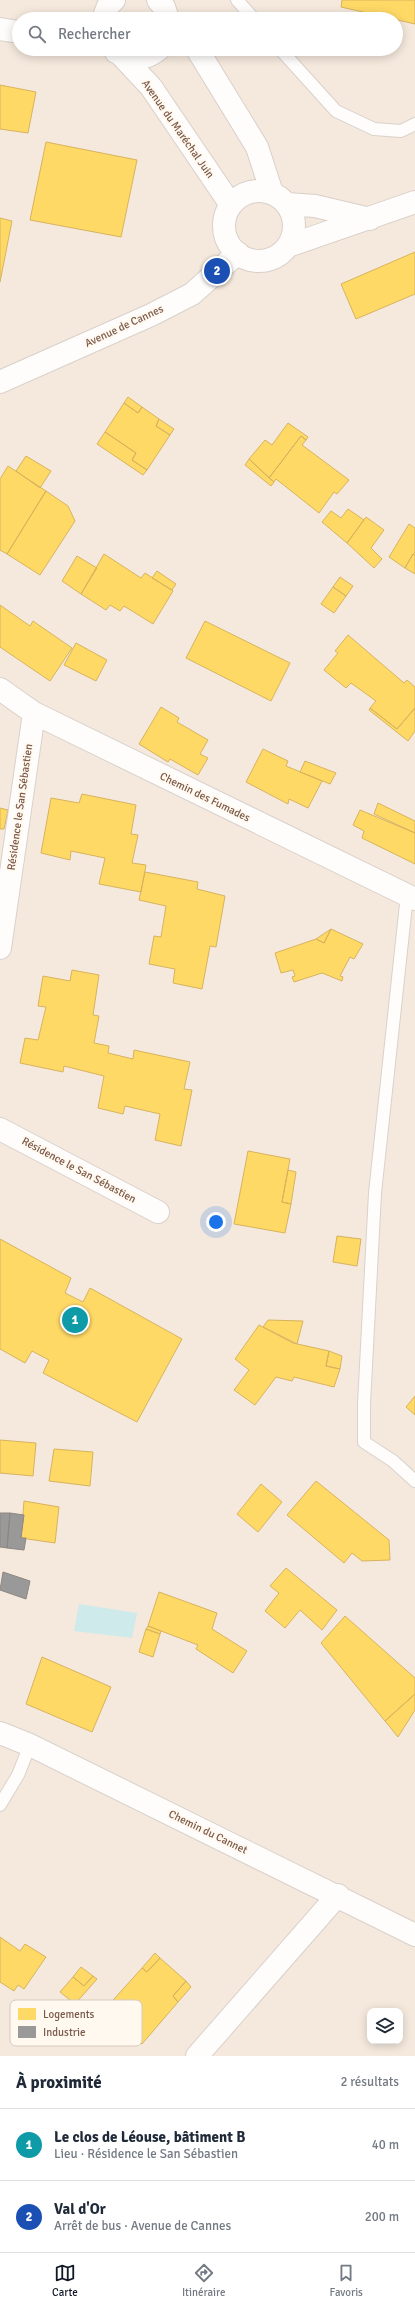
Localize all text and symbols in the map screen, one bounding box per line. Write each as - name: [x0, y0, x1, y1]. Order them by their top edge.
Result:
- search box: [12, 12, 403, 56]
- icon: search: [26, 23, 48, 45]
- text: Rechercher: [58, 25, 131, 43]
- street label: Avenue du Maréchal Juin: [139, 77, 217, 181]
- pin: 2: [204, 256, 230, 286]
- street label: Avenue de Cannes: [83, 302, 165, 350]
- street label: Résidence le San Sébastien: [5, 743, 35, 871]
- street label: Chemin des Fumades: [158, 770, 252, 825]
- street label: Résidence le San Sébastien: [20, 1134, 138, 1206]
- your location: [206, 1212, 226, 1232]
- pin: 1: [62, 1305, 88, 1335]
- street label: Chemin du Cannet: [166, 1807, 250, 1857]
- legend: [10, 2000, 142, 2046]
- text: Logements: [43, 2008, 95, 2021]
- map controls: [367, 2008, 403, 2044]
- button: layers: [367, 2008, 403, 2044]
- text: Industrie: [43, 2026, 85, 2039]
- text: À proximité: [16, 2072, 102, 2093]
- text: 2 résultats: [340, 2074, 399, 2090]
- text: Le clos de Léouse, bâtiment B: [54, 2128, 245, 2146]
- text: 1: [25, 2137, 33, 2153]
- text: 40 m: [372, 2137, 399, 2153]
- text: Lieu · Résidence le San Sébastien: [54, 2146, 238, 2162]
- text: Val d'Or: [54, 2200, 106, 2218]
- text: 2: [25, 2209, 33, 2225]
- text: 200 m: [365, 2209, 399, 2225]
- text: Arrêt de bus · Avenue de Cannes: [54, 2218, 231, 2234]
- tab: Carte: [52, 2262, 78, 2299]
- tab: Itinéraire: [182, 2262, 225, 2299]
- tab: Favoris: [330, 2262, 363, 2299]

